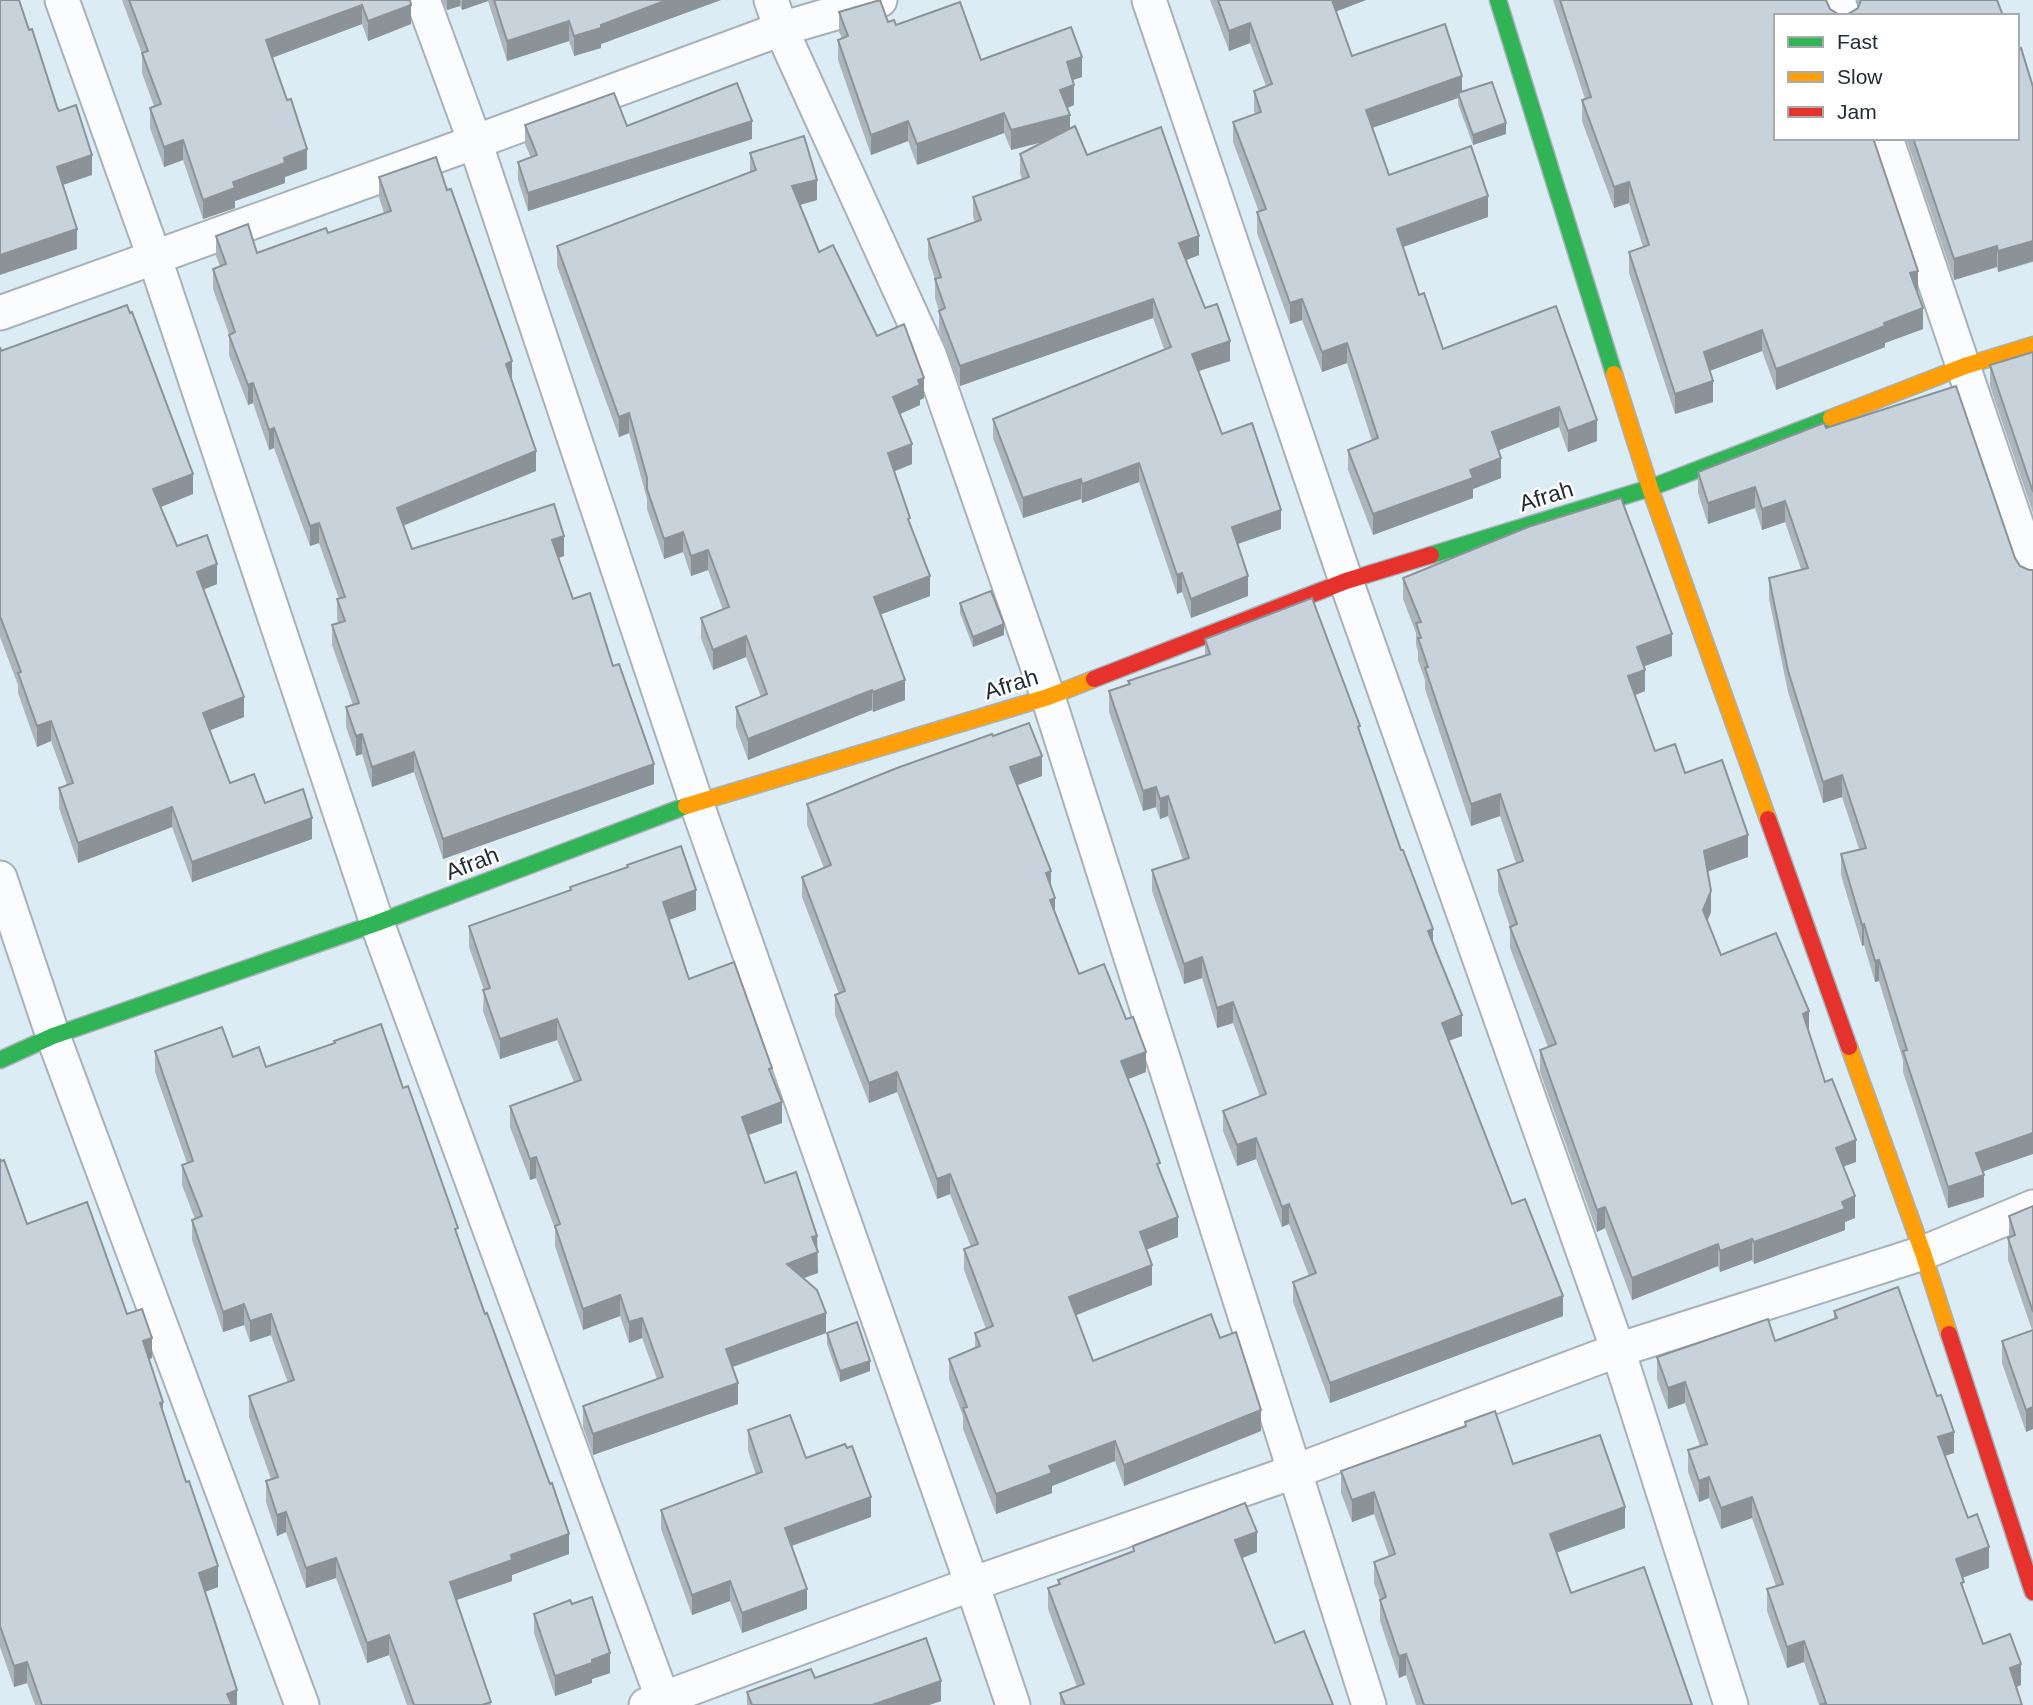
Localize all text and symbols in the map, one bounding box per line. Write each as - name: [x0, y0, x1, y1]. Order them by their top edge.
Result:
- legend: [1774, 14, 2019, 140]
- text: Fast: [1837, 30, 1878, 53]
- text: Slow: [1837, 65, 1883, 88]
- text: Jam: [1837, 100, 1877, 123]
- street label: Afrah: [1516, 476, 1576, 516]
- street label: Afrah: [981, 664, 1041, 704]
- street label: Afrah: [442, 841, 502, 885]

